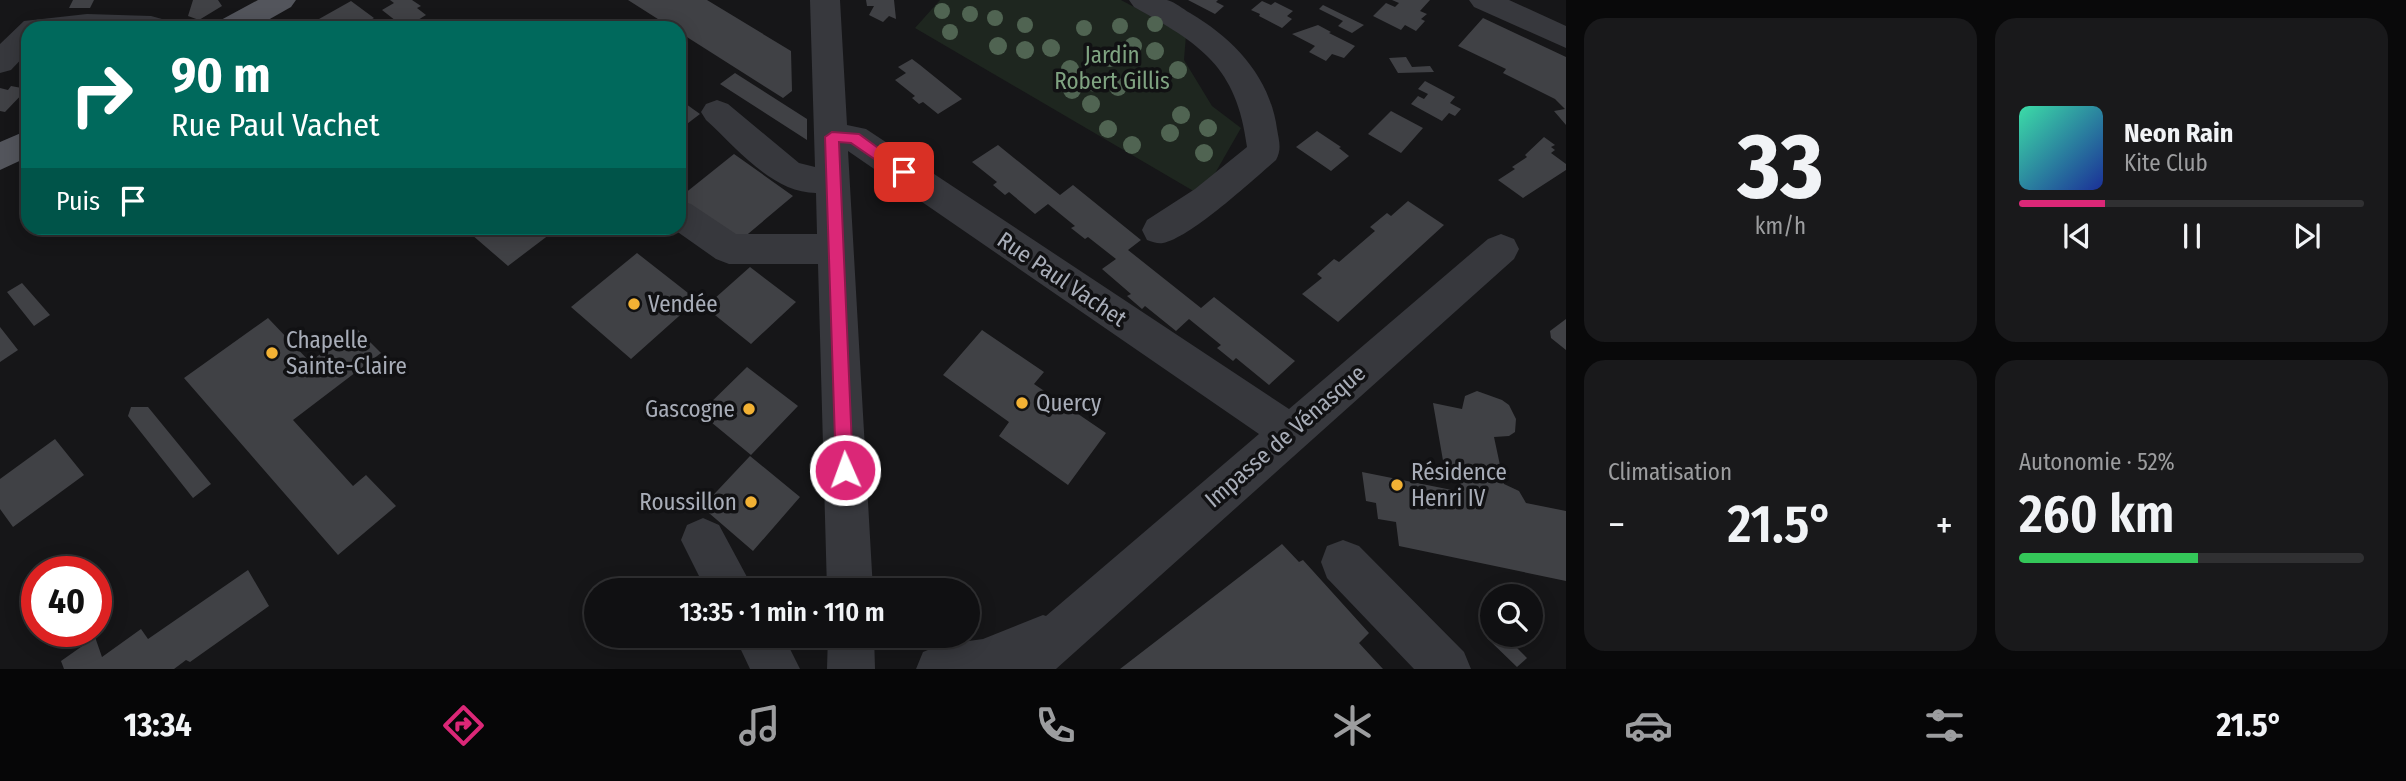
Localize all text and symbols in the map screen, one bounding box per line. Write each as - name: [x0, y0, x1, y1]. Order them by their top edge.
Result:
- park label: Jardin Robert Gillis: [1054, 41, 1170, 95]
- text: 90 m: [171, 46, 271, 105]
- icon: right: [56, 49, 147, 140]
- text: Rue Paul Vachet: [171, 106, 379, 144]
- text: 33: [1737, 112, 1824, 221]
- text: Neon Rain: [2124, 118, 2233, 149]
- pin: [874, 142, 934, 202]
- text: Kite Club: [2124, 149, 2208, 177]
- icon: arrive: [885, 153, 923, 191]
- icon: arrive: [114, 182, 152, 220]
- text: Puis: [56, 186, 100, 217]
- text: km/h: [1755, 212, 1806, 240]
- icon: previous: [2058, 217, 2096, 255]
- icon: pause: [2173, 217, 2211, 255]
- icon: next: [2288, 217, 2326, 255]
- street label: Rue Paul Vachet: [992, 225, 1132, 333]
- place label: Vendée: [648, 290, 718, 318]
- marker: Vendée: [626, 296, 642, 312]
- place label: Chapelle Sainte-Claire: [286, 326, 407, 380]
- marker: Chapelle Sainte-Claire: [264, 345, 280, 361]
- street label: Impasse de Vénasque: [1199, 359, 1371, 513]
- place label: Quercy: [1036, 389, 1102, 417]
- place label: Gascogne: [645, 395, 735, 423]
- marker: Quercy: [1014, 395, 1030, 411]
- marker: Gascogne: [741, 401, 757, 417]
- position arrow: [808, 433, 882, 507]
- text: Autonomie · 52%: [2019, 448, 2175, 476]
- place label: Résidence Henri IV: [1411, 458, 1507, 512]
- text: Climatisation: [1608, 458, 1732, 486]
- marker: Résidence Henri IV: [1389, 477, 1405, 493]
- text: 260 km: [2019, 483, 2175, 546]
- place label: Roussillon: [639, 488, 737, 516]
- text: 21.5°: [1728, 493, 1833, 556]
- marker: Roussillon: [743, 494, 759, 510]
- text: −: [1608, 502, 1625, 548]
- text: +: [1936, 502, 1953, 548]
- speed limit sign: 40: [21, 556, 112, 647]
- map controls: [1480, 584, 1543, 647]
- button: search: [1480, 584, 1543, 647]
- text: 13:35 · 1 min · 110 m: [679, 597, 885, 628]
- icon: directions: [439, 701, 488, 750]
- icon: music: [735, 701, 784, 750]
- icon: phone: [1031, 701, 1080, 750]
- icon: climate: [1328, 701, 1377, 750]
- icon: car: [1624, 701, 1673, 750]
- icon: filters: [1920, 701, 1969, 750]
- text: 13:34: [124, 706, 192, 744]
- text: 21.5°: [2217, 706, 2282, 744]

